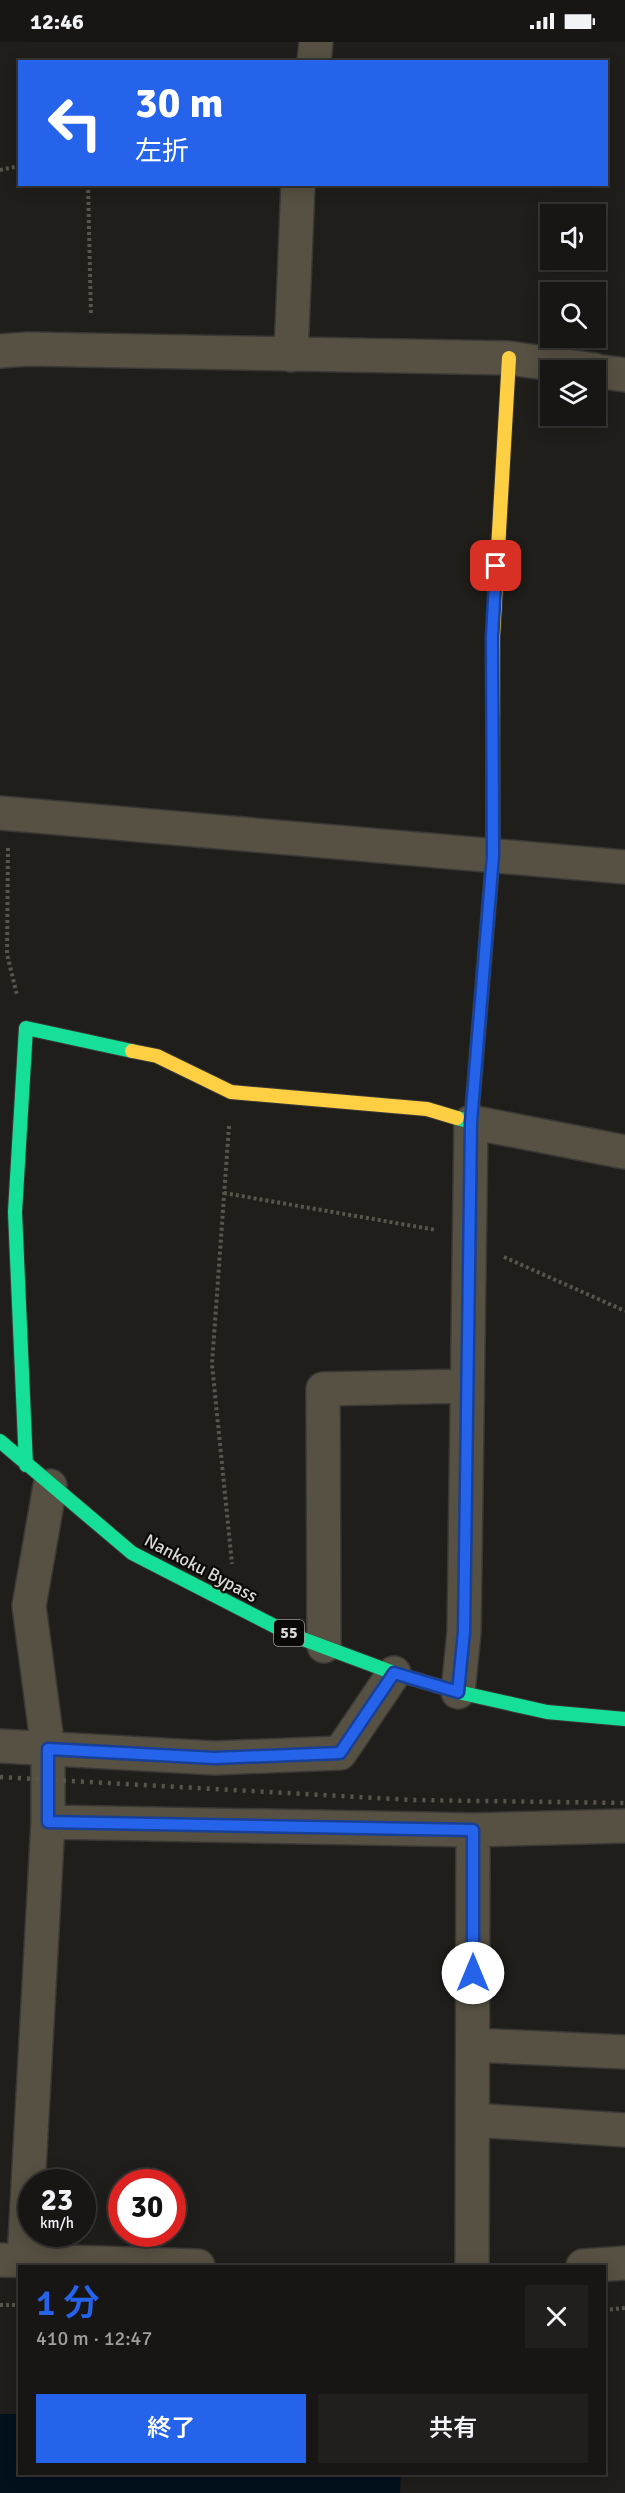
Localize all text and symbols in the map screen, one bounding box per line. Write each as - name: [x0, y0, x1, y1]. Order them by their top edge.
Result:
- text: 12:46: [30, 8, 84, 35]
- text: 30 m: [135, 78, 224, 129]
- icon: left: [36, 84, 114, 162]
- text: 左折: [135, 135, 189, 168]
- map controls: [540, 204, 606, 426]
- button: sound: [540, 204, 606, 270]
- button: search: [540, 282, 606, 348]
- button: layers: [540, 360, 606, 426]
- pin: [470, 540, 521, 591]
- icon: arrive: [479, 549, 512, 582]
- street label: Nankoku Bypass: [141, 1529, 262, 1607]
- road number: 55: [274, 1620, 304, 1646]
- position arrow: [441, 1941, 505, 2005]
- speed limit sign: 30: [108, 2169, 186, 2247]
- text: 23: [41, 2182, 73, 2219]
- text: km/h: [40, 2214, 74, 2232]
- text: 1 分: [36, 2281, 99, 2326]
- button: close: [525, 2285, 588, 2348]
- text: 410 m · 12:47: [36, 2326, 152, 2351]
- button: 終了: [36, 2394, 306, 2463]
- button: 共有: [318, 2394, 588, 2463]

